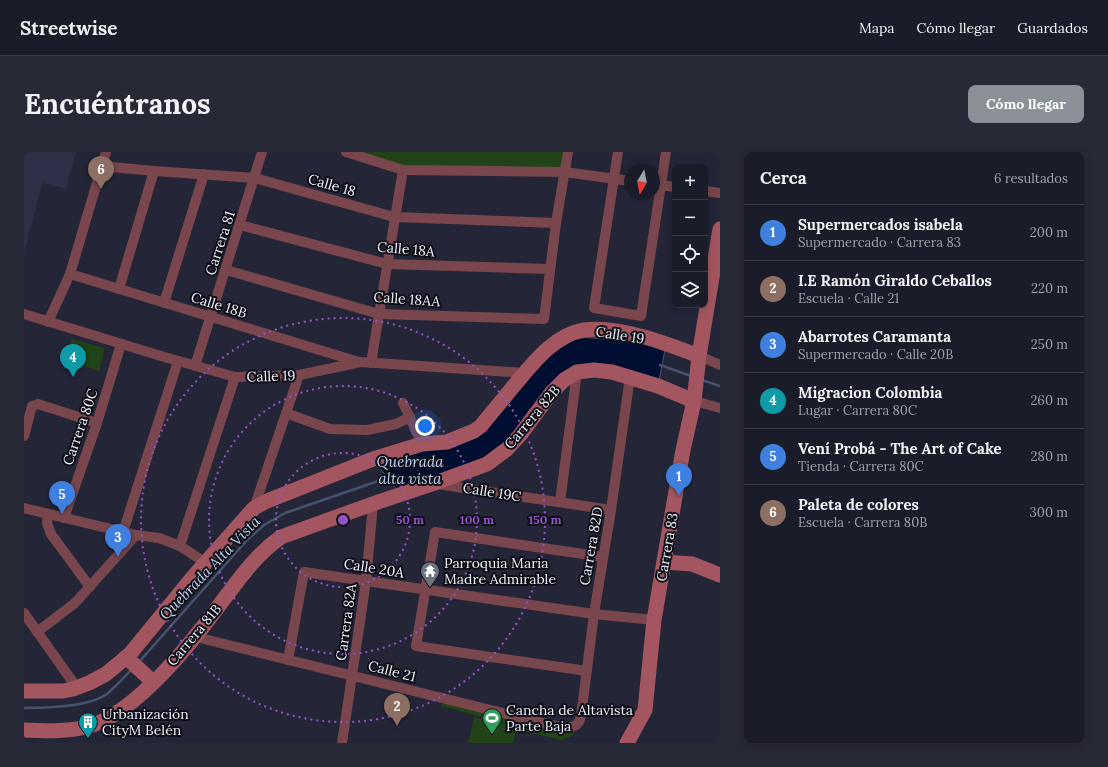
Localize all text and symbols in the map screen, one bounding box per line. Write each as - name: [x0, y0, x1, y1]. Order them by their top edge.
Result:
- text: Streetwise: [20, 16, 117, 40]
- text: Mapa: [859, 19, 895, 37]
- text: Cómo llegar: [917, 19, 995, 37]
- text: Guardados: [1017, 19, 1088, 37]
- button: Cómo llegar: [968, 85, 1084, 123]
- text: Encuéntranos: [24, 86, 211, 122]
- pin: 6: [88, 156, 114, 189]
- north arrow: [624, 164, 660, 200]
- map controls: [672, 164, 708, 308]
- button: +: [672, 164, 708, 200]
- text: Cerca: [760, 167, 807, 189]
- street label: Calle 18: [306, 170, 358, 200]
- text: 6 resultados: [994, 170, 1068, 187]
- button: −: [672, 200, 708, 236]
- street label: Carrera 81: [201, 209, 239, 277]
- text: Supermercados isabela: [798, 215, 963, 234]
- text: 1: [770, 224, 776, 241]
- text: 200 m: [1030, 224, 1068, 241]
- text: Supermercado · Carrera 83: [798, 234, 961, 251]
- button: locate: [672, 236, 708, 272]
- street label: Calle 18A: [377, 238, 436, 260]
- text: I.E Ramón Giraldo Ceballos: [798, 271, 992, 290]
- button: layers: [672, 272, 708, 308]
- text: 2: [770, 280, 776, 297]
- text: 220 m: [1031, 280, 1068, 297]
- street label: Calle 18B: [189, 288, 249, 322]
- street label: Calle 18AA: [373, 288, 441, 310]
- text: Escuela · Calle 21: [798, 290, 899, 307]
- street label: Calle 19: [594, 322, 646, 348]
- text: Abarrotes Caramanta: [798, 327, 951, 346]
- text: 3: [769, 336, 777, 353]
- text: 250 m: [1031, 336, 1068, 353]
- pin: 4: [60, 344, 86, 377]
- text: Supermercado · Calle 20B: [798, 346, 953, 363]
- street label: Calle 19: [246, 366, 296, 386]
- street label: Carrera 82B: [500, 381, 564, 453]
- text: Migracion Colombia: [798, 383, 942, 402]
- street label: Carrera 80C: [58, 386, 102, 468]
- text: 4: [769, 392, 777, 409]
- text: 260 m: [1030, 392, 1068, 409]
- text: Lugar · Carrera 80C: [798, 402, 917, 419]
- your location: [415, 416, 435, 436]
- text: Vení Probá - The Art of Cake: [798, 439, 1002, 458]
- text: 5: [769, 448, 777, 465]
- text: 280 m: [1031, 448, 1068, 465]
- water label: Quebrada alta vista: [377, 452, 444, 488]
- text: Tienda · Carrera 80C: [798, 458, 924, 475]
- pin: 1: [666, 463, 692, 496]
- street label: Calle 19C: [462, 479, 523, 506]
- pin: 5: [49, 481, 75, 514]
- text: Paleta de colores: [798, 495, 919, 514]
- text: 6: [769, 504, 777, 521]
- text: 300 m: [1030, 504, 1068, 521]
- street label: Carrera 82D: [575, 505, 607, 587]
- water label: Quebrada Alta Vista: [155, 511, 265, 623]
- street label: Carrera 83: [652, 511, 682, 583]
- text: 50 m: [396, 512, 424, 527]
- text: 100 m: [460, 512, 494, 527]
- text: 150 m: [528, 512, 562, 527]
- centre of rings: [336, 513, 350, 527]
- text: Escuela · Carrera 80B: [798, 514, 927, 531]
- pin: 3: [105, 524, 131, 557]
- street label: Calle 20A: [343, 554, 406, 582]
- place label: Parroquia Maria Madre Admirable: [444, 554, 556, 588]
- temple icon: Parroquia Maria Madre Admirable: [419, 560, 441, 588]
- street label: Carrera 82A: [332, 582, 360, 662]
- street label: Carrera 81B: [163, 600, 225, 670]
- street label: Calle 21: [366, 656, 418, 686]
- pin: 2: [384, 693, 410, 726]
- place label: Cancha de Altavista Parte Baja: [506, 701, 633, 735]
- place label: Urbanización CityM Belén: [102, 705, 189, 739]
- sports icon: Cancha de Altavista Parte Baja: [481, 707, 503, 735]
- building icon: Urbanización CityM Belén: [77, 711, 99, 739]

